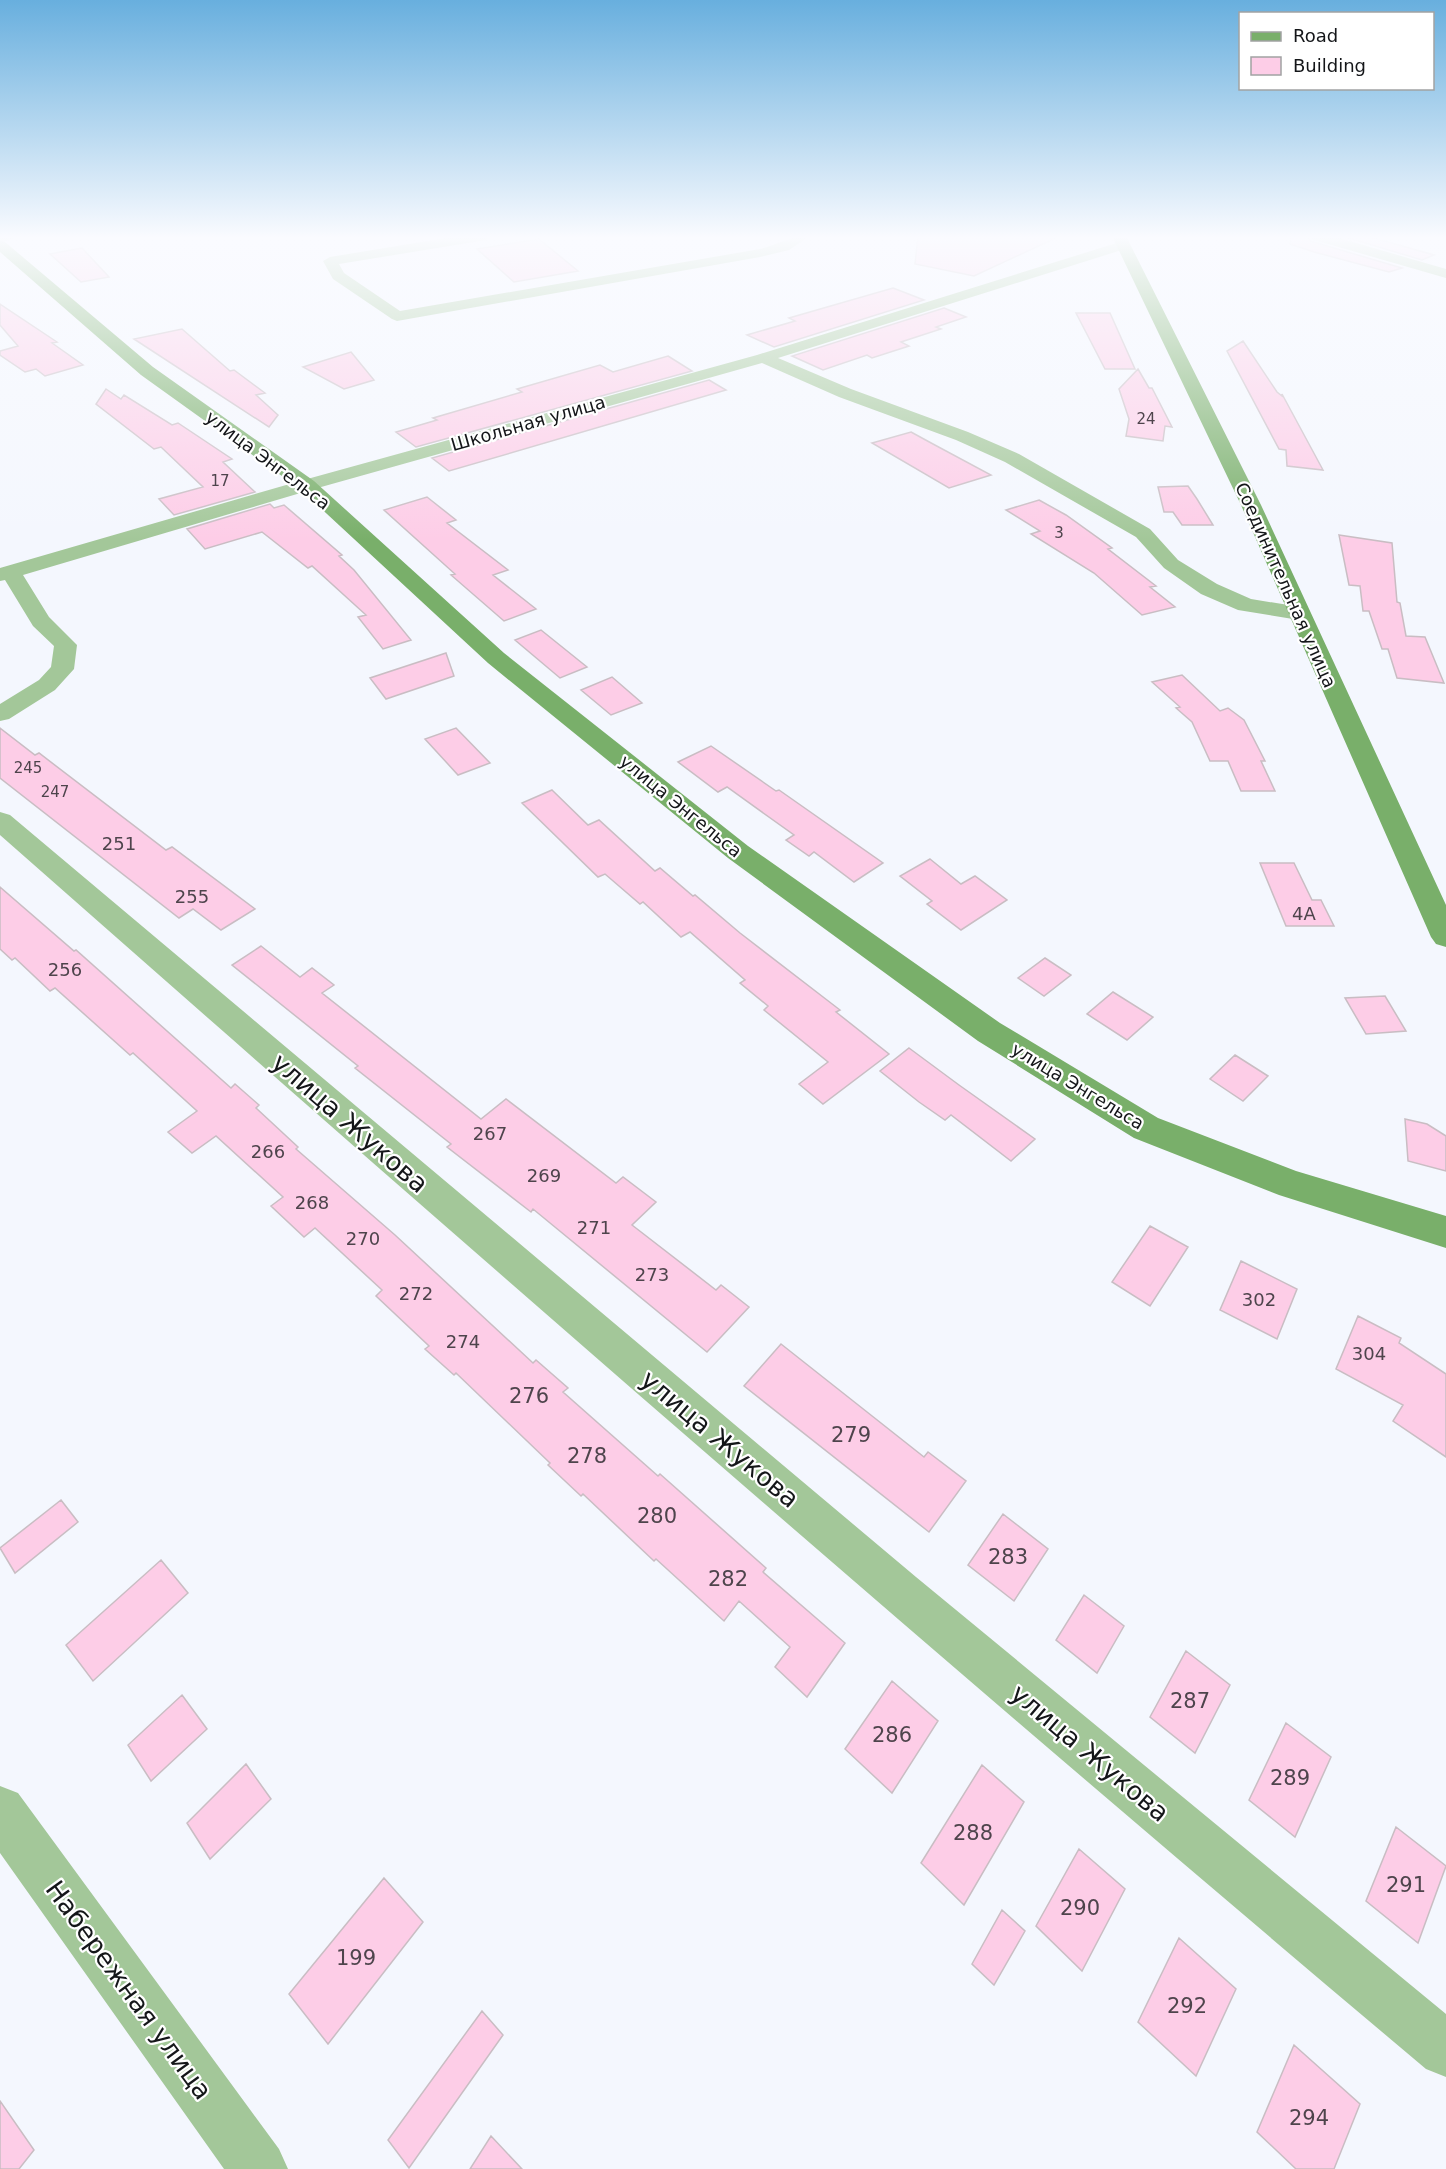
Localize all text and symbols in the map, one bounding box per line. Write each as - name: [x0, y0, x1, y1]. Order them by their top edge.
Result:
- legend: [1239, 12, 1434, 90]
- text: Road: [1293, 25, 1338, 46]
- text: Building: [1293, 55, 1366, 76]
- street label: Школьная улица: [448, 391, 608, 455]
- street label: улица Энгельса: [201, 406, 335, 514]
- house number: 24: [1136, 410, 1156, 428]
- house number: 17: [210, 472, 230, 490]
- street label: Соединительная улица: [1231, 479, 1341, 691]
- house number: 3: [1054, 524, 1064, 542]
- street label: улица Энгельса: [616, 750, 746, 862]
- house number: 245: [14, 759, 42, 777]
- house number: 247: [41, 783, 69, 801]
- house number: 251: [102, 833, 136, 854]
- house number: 255: [175, 886, 209, 907]
- house number: 4А: [1292, 903, 1317, 924]
- house number: 256: [48, 959, 82, 980]
- street label: улица Энгельса: [1008, 1038, 1148, 1134]
- street label: улица Жукова: [266, 1047, 434, 1199]
- house number: 267: [473, 1123, 507, 1144]
- house number: 266: [251, 1141, 285, 1162]
- house number: 269: [527, 1165, 561, 1186]
- house number: 268: [295, 1192, 329, 1213]
- house number: 271: [577, 1217, 611, 1238]
- house number: 270: [346, 1228, 380, 1249]
- house number: 273: [635, 1264, 669, 1285]
- house number: 272: [399, 1283, 433, 1304]
- house number: 302: [1242, 1289, 1276, 1310]
- house number: 274: [446, 1331, 480, 1352]
- house number: 304: [1352, 1343, 1386, 1364]
- street label: улица Жукова: [635, 1364, 805, 1514]
- house number: 276: [509, 1384, 549, 1408]
- house number: 279: [831, 1423, 871, 1447]
- house number: 278: [567, 1444, 607, 1468]
- house number: 280: [637, 1504, 677, 1528]
- house number: 283: [988, 1545, 1028, 1569]
- house number: 282: [708, 1567, 748, 1591]
- street label: улица Жукова: [1005, 1678, 1175, 1828]
- house number: 287: [1170, 1689, 1210, 1713]
- house number: 286: [872, 1723, 912, 1747]
- house number: 289: [1270, 1766, 1310, 1790]
- house number: 288: [953, 1821, 993, 1845]
- house number: 291: [1386, 1873, 1426, 1897]
- street label: Набережная улица: [40, 1875, 218, 2105]
- house number: 290: [1060, 1896, 1100, 1920]
- house number: 199: [336, 1946, 376, 1970]
- house number: 292: [1167, 1994, 1207, 2018]
- house number: 294: [1289, 2106, 1329, 2130]

